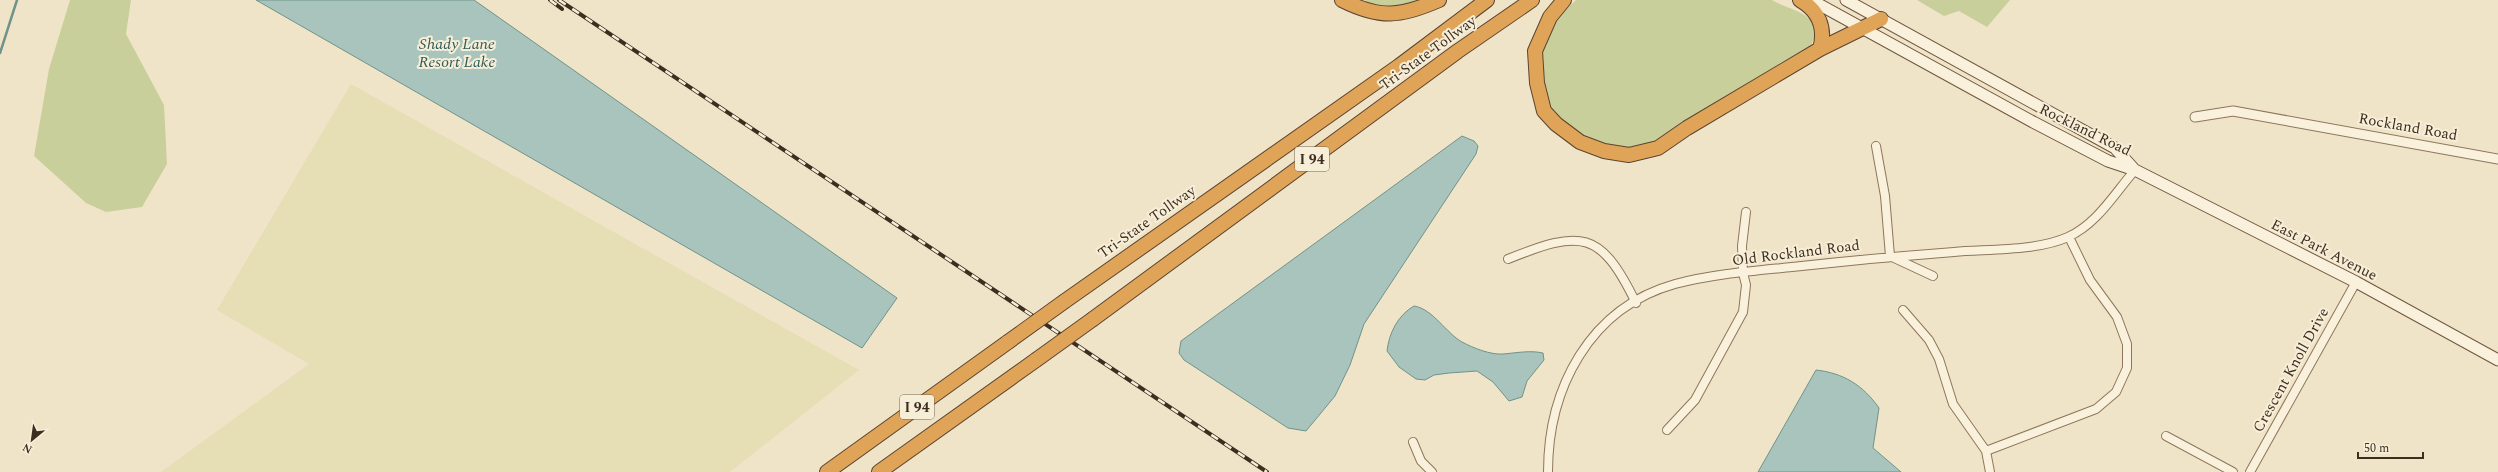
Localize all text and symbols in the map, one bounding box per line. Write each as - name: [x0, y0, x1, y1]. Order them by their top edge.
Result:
- street label: Tri-State Tollway: [1375, 9, 1482, 96]
- water label: Shady Lane Resort Lake: [419, 32, 495, 74]
- street label: Rockland Road: [2035, 98, 2135, 162]
- street label: Rockland Road: [2357, 107, 2459, 147]
- road number: I 94: [1295, 147, 1329, 171]
- street label: Tri-State Tollway: [1093, 179, 1201, 264]
- street label: East Park Avenue: [2267, 213, 2381, 287]
- street label: Old Rockland Road: [1731, 234, 1861, 272]
- street label: Crescent Knoll Drive: [2247, 303, 2335, 437]
- road number: I 94: [900, 395, 934, 419]
- north arrow: [12, 420, 52, 460]
- scale bar: [2358, 434, 2423, 460]
- text: N: [19, 439, 35, 458]
- text: 50 m: [2364, 439, 2389, 458]

